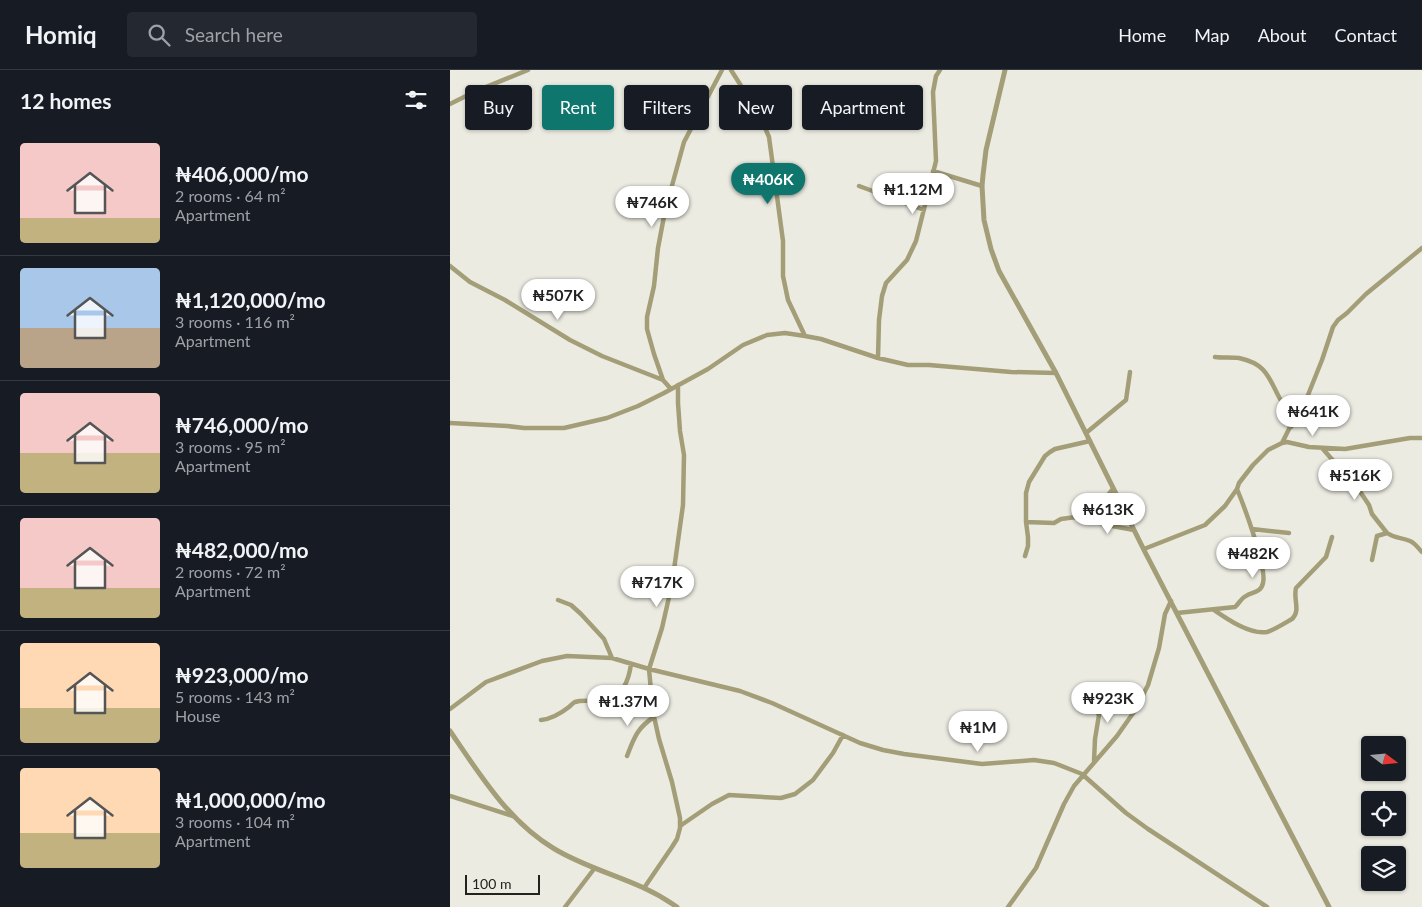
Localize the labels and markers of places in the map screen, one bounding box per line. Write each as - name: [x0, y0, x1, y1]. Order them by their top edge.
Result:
- pin: ₦406K: [733, 162, 803, 205]
- pin: ₦1.12M: [872, 172, 954, 215]
- pin: ₦746K: [617, 186, 687, 228]
- pin: ₦507K: [523, 278, 593, 321]
- pin: ₦641K: [1278, 394, 1348, 437]
- pin: ₦516K: [1320, 458, 1390, 501]
- pin: ₦613K: [1073, 492, 1143, 535]
- pin: ₦482K: [1218, 536, 1288, 579]
- pin: ₦717K: [622, 566, 692, 608]
- pin: ₦923K: [1073, 682, 1143, 724]
- pin: ₦1.37M: [587, 684, 669, 727]
- pin: ₦1M: [954, 710, 1002, 753]

